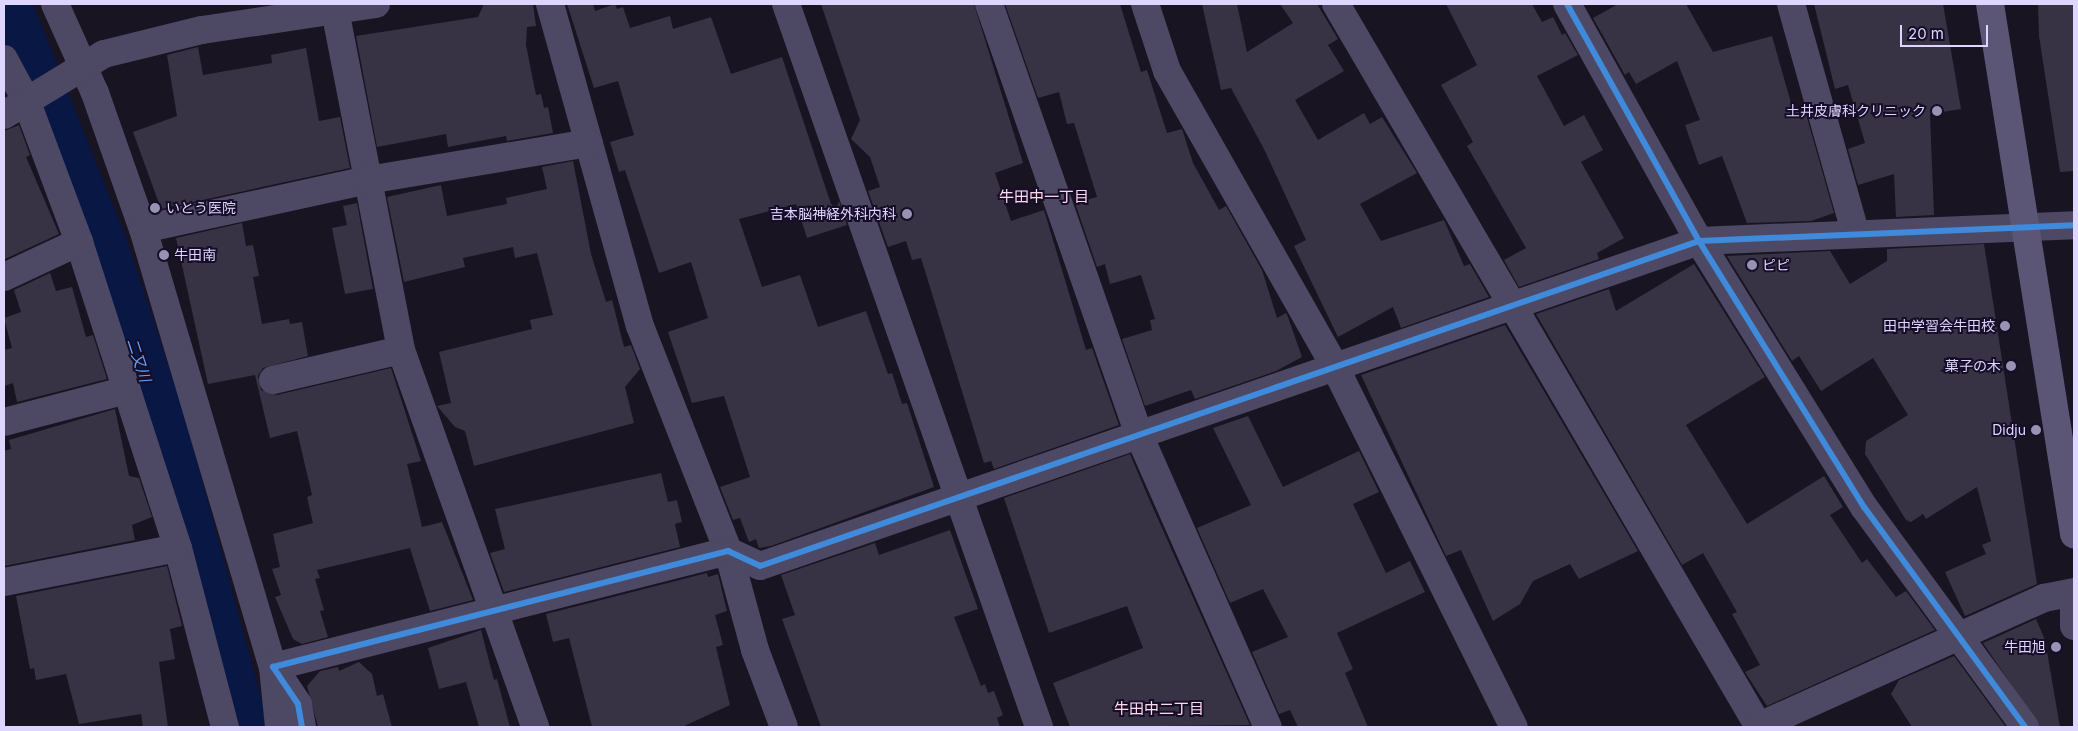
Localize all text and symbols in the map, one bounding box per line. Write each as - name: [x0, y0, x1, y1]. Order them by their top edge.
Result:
- scale bar: [1903, 15, 1990, 47]
- text: 20 m: [1908, 24, 1944, 43]
- place label: 土井皮膚科クリニック: [1786, 103, 1926, 119]
- marker: 土井皮膚科クリニック: [1930, 104, 1944, 118]
- district label: 牛田中一丁目: [999, 188, 1089, 206]
- place label: いとう医院: [166, 200, 236, 216]
- marker: いとう医院: [148, 201, 162, 215]
- place label: 吉本脳神経外科内科: [770, 206, 896, 222]
- marker: 吉本脳神経外科内科: [900, 207, 914, 221]
- place label: 牛田南: [174, 247, 216, 263]
- marker: 牛田南: [158, 249, 170, 261]
- place label: ピピ: [1762, 257, 1790, 273]
- marker: ピピ: [1746, 259, 1758, 271]
- place label: 田中学習会牛田校: [1883, 318, 1995, 334]
- marker: 田中学習会牛田校: [1999, 320, 2011, 332]
- water label: 二又川: [123, 336, 155, 384]
- place label: 菓子の木: [1945, 358, 2001, 374]
- marker: 菓子の木: [2005, 360, 2017, 372]
- place label: Didju: [1992, 422, 2026, 438]
- marker: Didju: [2030, 424, 2042, 436]
- place label: 牛田旭: [2004, 639, 2046, 655]
- marker: 牛田旭: [2050, 641, 2062, 653]
- district label: 牛田中二丁目: [1114, 700, 1204, 718]

